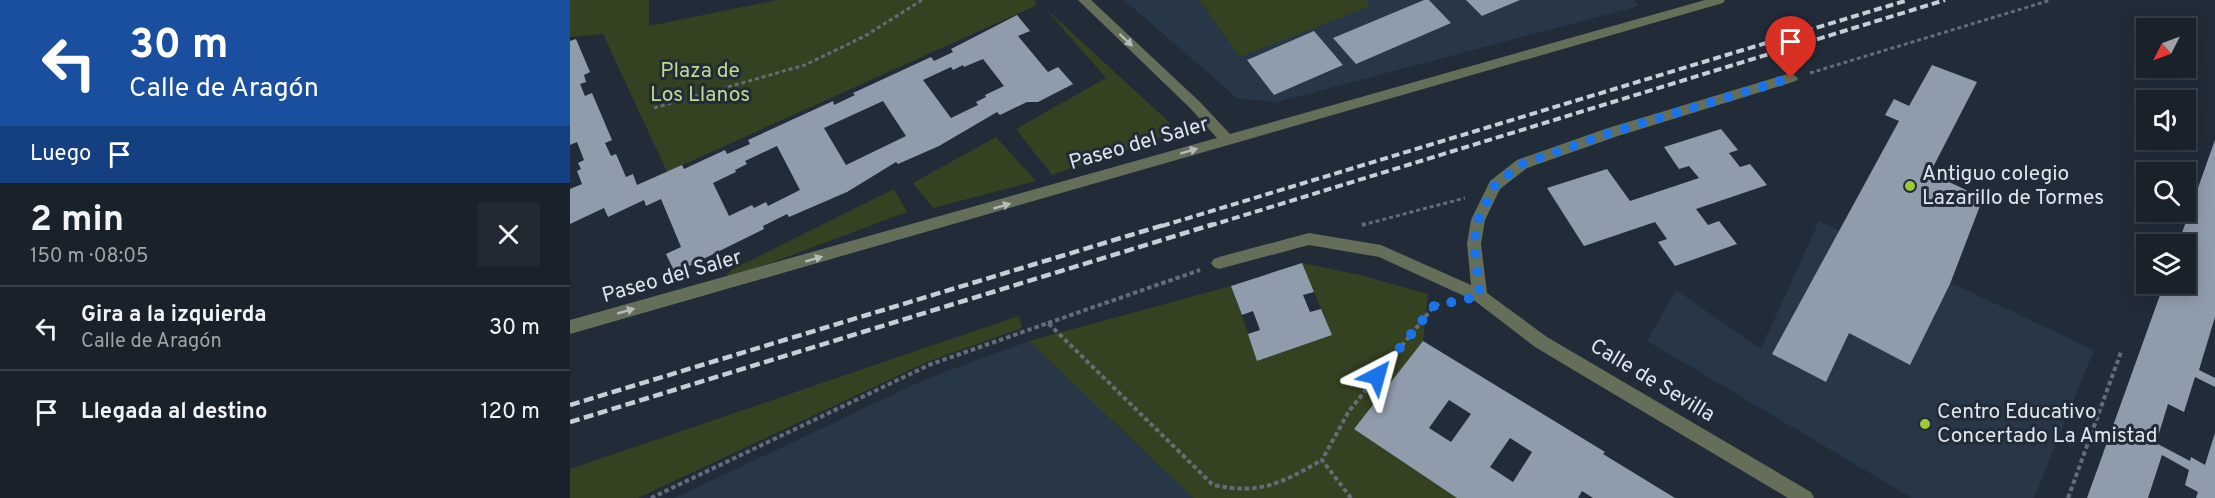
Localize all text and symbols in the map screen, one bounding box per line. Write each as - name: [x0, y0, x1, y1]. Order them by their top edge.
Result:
- pin: [1765, 16, 1816, 78]
- north arrow: [2136, 18, 2196, 78]
- map controls: [2136, 18, 2196, 294]
- text: 30 m: [129, 20, 228, 73]
- icon: left: [30, 24, 108, 102]
- icon: arrive: [1774, 25, 1807, 58]
- one-way arrow: [1119, 33, 1133, 47]
- park label: Plaza de Los Llanos: [650, 58, 750, 109]
- text: Calle de Aragón: [129, 72, 319, 106]
- button: sound: [2136, 90, 2196, 150]
- street label: Paseo del Saler: [1066, 111, 1212, 177]
- icon: arrive: [103, 138, 136, 171]
- text: Luego: [30, 141, 91, 168]
- one-way arrow: [1180, 146, 1198, 155]
- place label: Antiguo colegio Lazarillo de Tormes: [1922, 161, 2104, 212]
- button: search: [2136, 162, 2196, 222]
- marker: Antiguo colegio Lazarillo de Tormes: [1903, 179, 1917, 193]
- text: 2 min: [30, 198, 124, 244]
- one-way arrow: [993, 200, 1011, 210]
- button: close: [477, 203, 540, 266]
- button: layers: [2136, 234, 2196, 294]
- text: 150 m · 08:05: [30, 244, 149, 270]
- street label: Paseo del Saler: [599, 244, 745, 310]
- one-way arrow: [805, 254, 823, 263]
- text: Gira a la izquierda: [81, 302, 267, 329]
- one-way arrow: [617, 306, 635, 315]
- icon: left: [30, 312, 63, 345]
- text: 30 m: [489, 315, 540, 342]
- text: Calle de Aragón: [81, 329, 222, 355]
- street label: Calle de Sevilla: [1585, 333, 1719, 429]
- position arrow: [1345, 344, 1409, 408]
- icon: arrive: [30, 396, 63, 429]
- text: Llegada al destino: [81, 399, 267, 426]
- text: 120 m: [480, 399, 540, 426]
- place label: Centro Educativo Concertado La Amistad: [1937, 399, 2157, 450]
- marker: Centro Educativo Concertado La Amistad: [1918, 417, 1932, 431]

